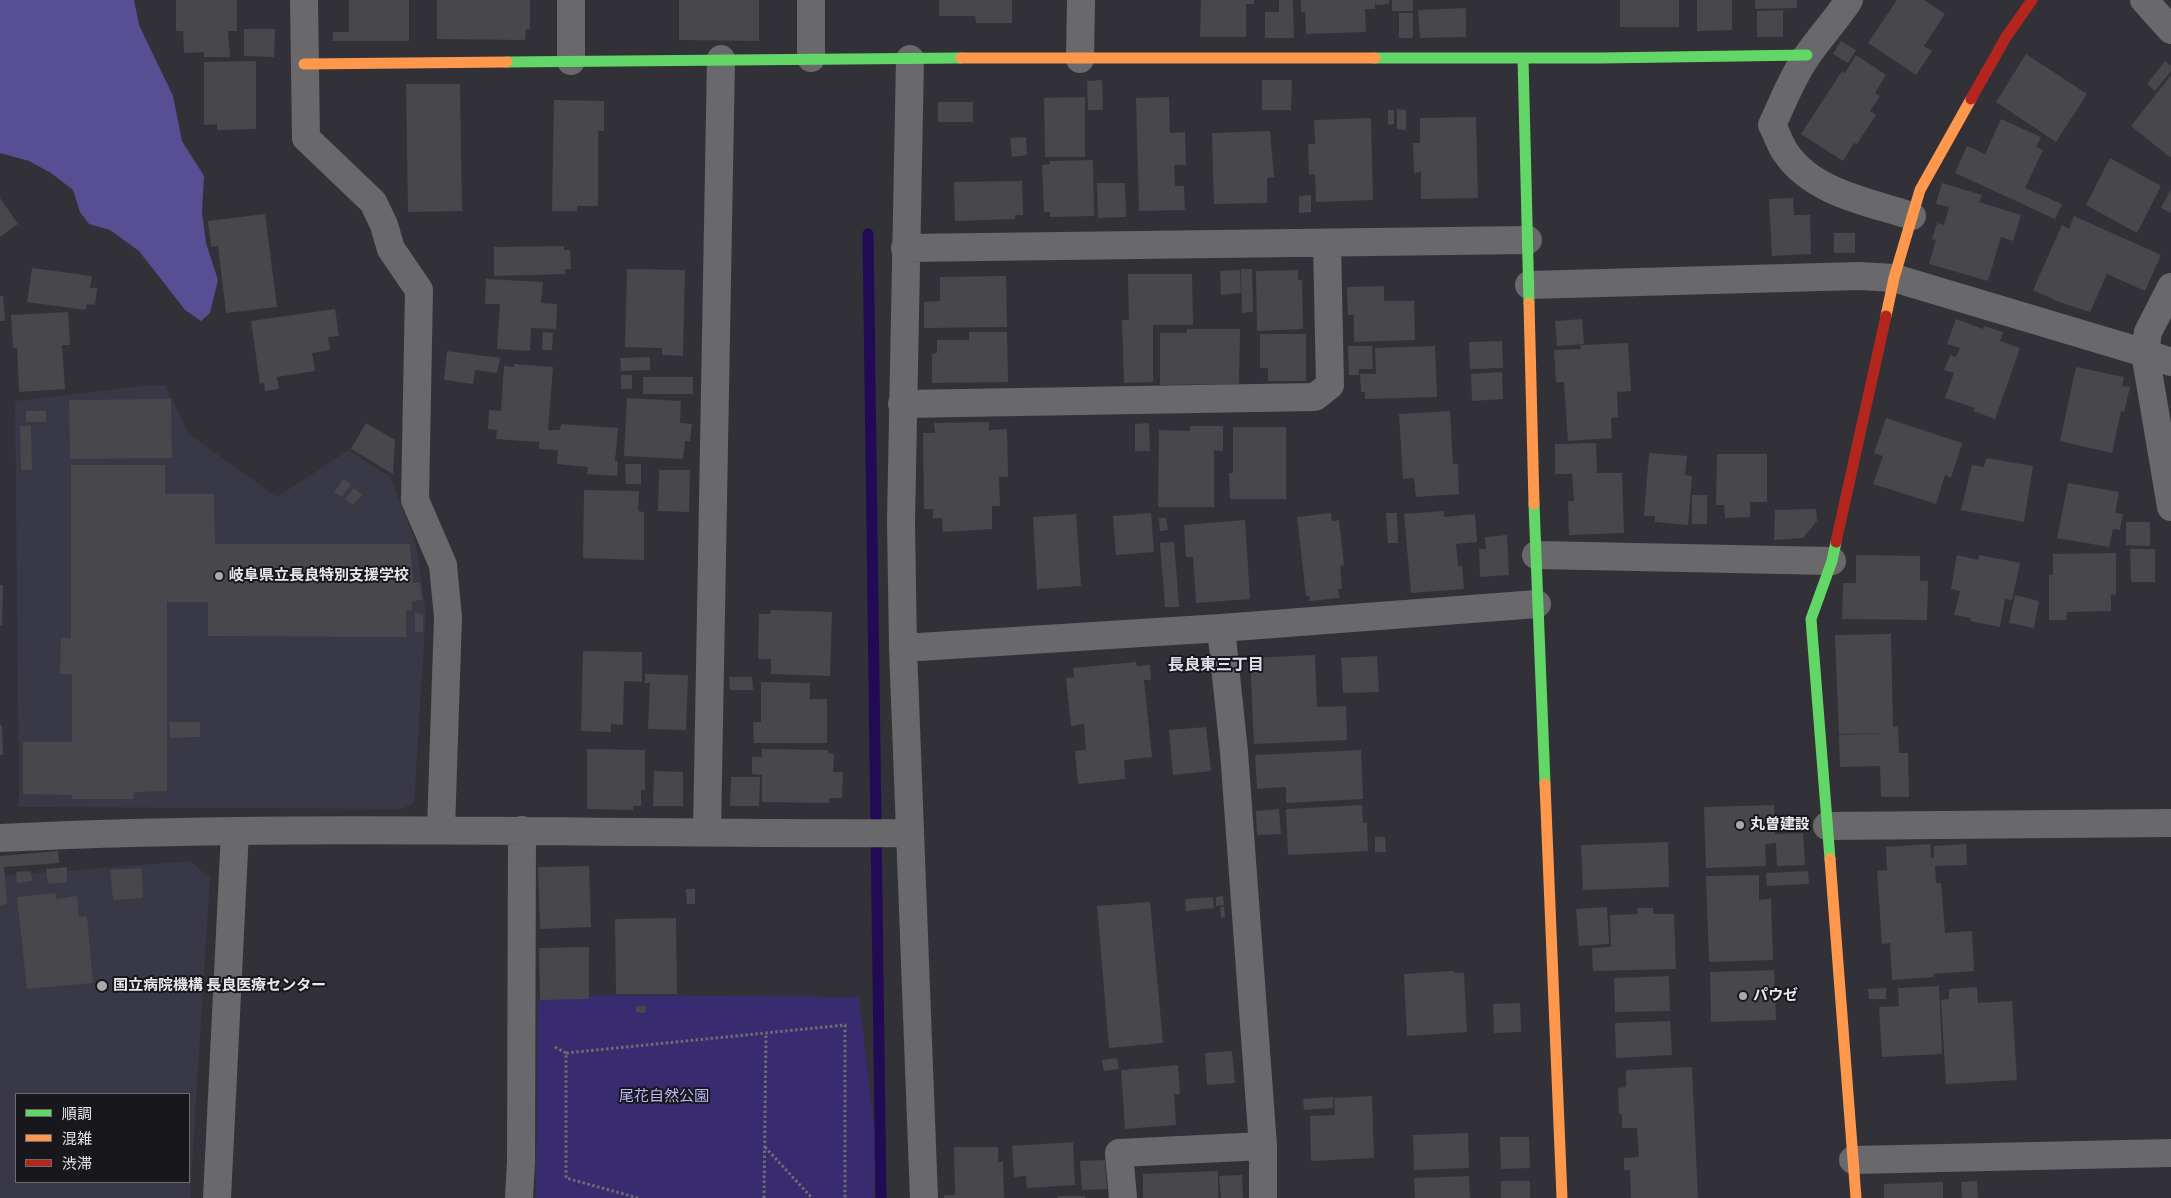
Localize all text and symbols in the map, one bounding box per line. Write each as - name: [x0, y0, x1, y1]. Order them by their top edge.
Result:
- place label: 岐阜県立長良特別支援学校: [229, 567, 409, 585]
- marker: 岐阜県立長良特別支援学校: [213, 570, 225, 582]
- district label: 長良東三丁目: [1168, 656, 1264, 676]
- place label: 丸曽建設: [1750, 816, 1810, 834]
- marker: 丸曽建設: [1734, 819, 1746, 831]
- place label: 国立病院機構 長良医療センター: [113, 977, 326, 995]
- marker: 国立病院機構 長良医療センター: [95, 979, 109, 993]
- place label: パウゼ: [1753, 987, 1798, 1005]
- marker: パウゼ: [1737, 990, 1749, 1002]
- park label: 尾花自然公園: [619, 1088, 709, 1106]
- legend: [15, 1093, 190, 1183]
- text: 順調: [62, 1105, 92, 1123]
- text: 混雑: [62, 1130, 92, 1148]
- text: 渋滞: [62, 1155, 92, 1173]

